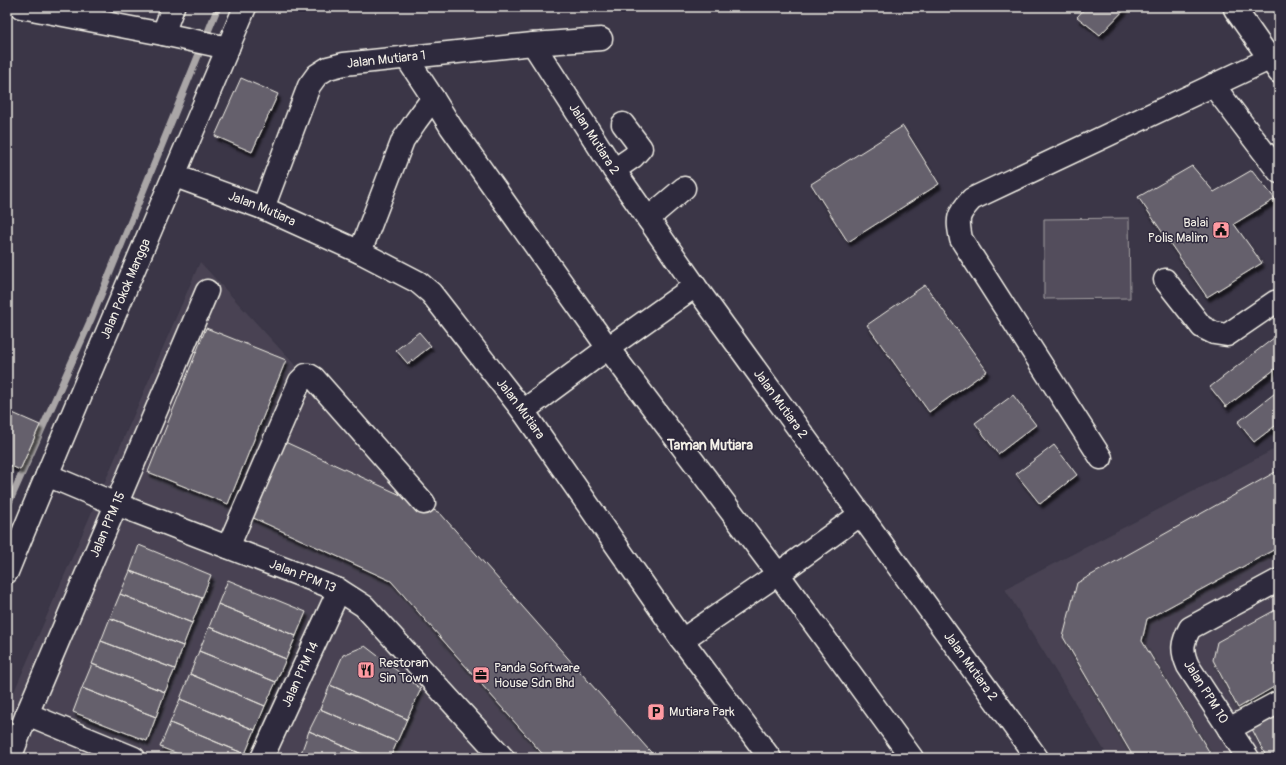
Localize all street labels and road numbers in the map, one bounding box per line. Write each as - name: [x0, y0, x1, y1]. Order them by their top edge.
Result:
- street label: Jalan Mutiara 1: [346, 47, 427, 72]
- street label: Jalan Mutiara 2: [565, 100, 623, 178]
- street label: Jalan Mutiara: [226, 188, 298, 230]
- street label: Jalan Pokok Mangga: [97, 236, 154, 341]
- street label: Jalan Mutiara 2: [750, 366, 811, 442]
- street label: Jalan Mutiara: [493, 375, 548, 442]
- street label: Jalan PPM 15: [87, 489, 129, 560]
- street label: Jalan PPM 13: [267, 556, 338, 596]
- street label: Jalan Mutiara 2: [940, 629, 1001, 704]
- street label: Jalan PPM 14: [278, 639, 322, 710]
- street label: Jalan PPM 10: [1180, 657, 1232, 727]

